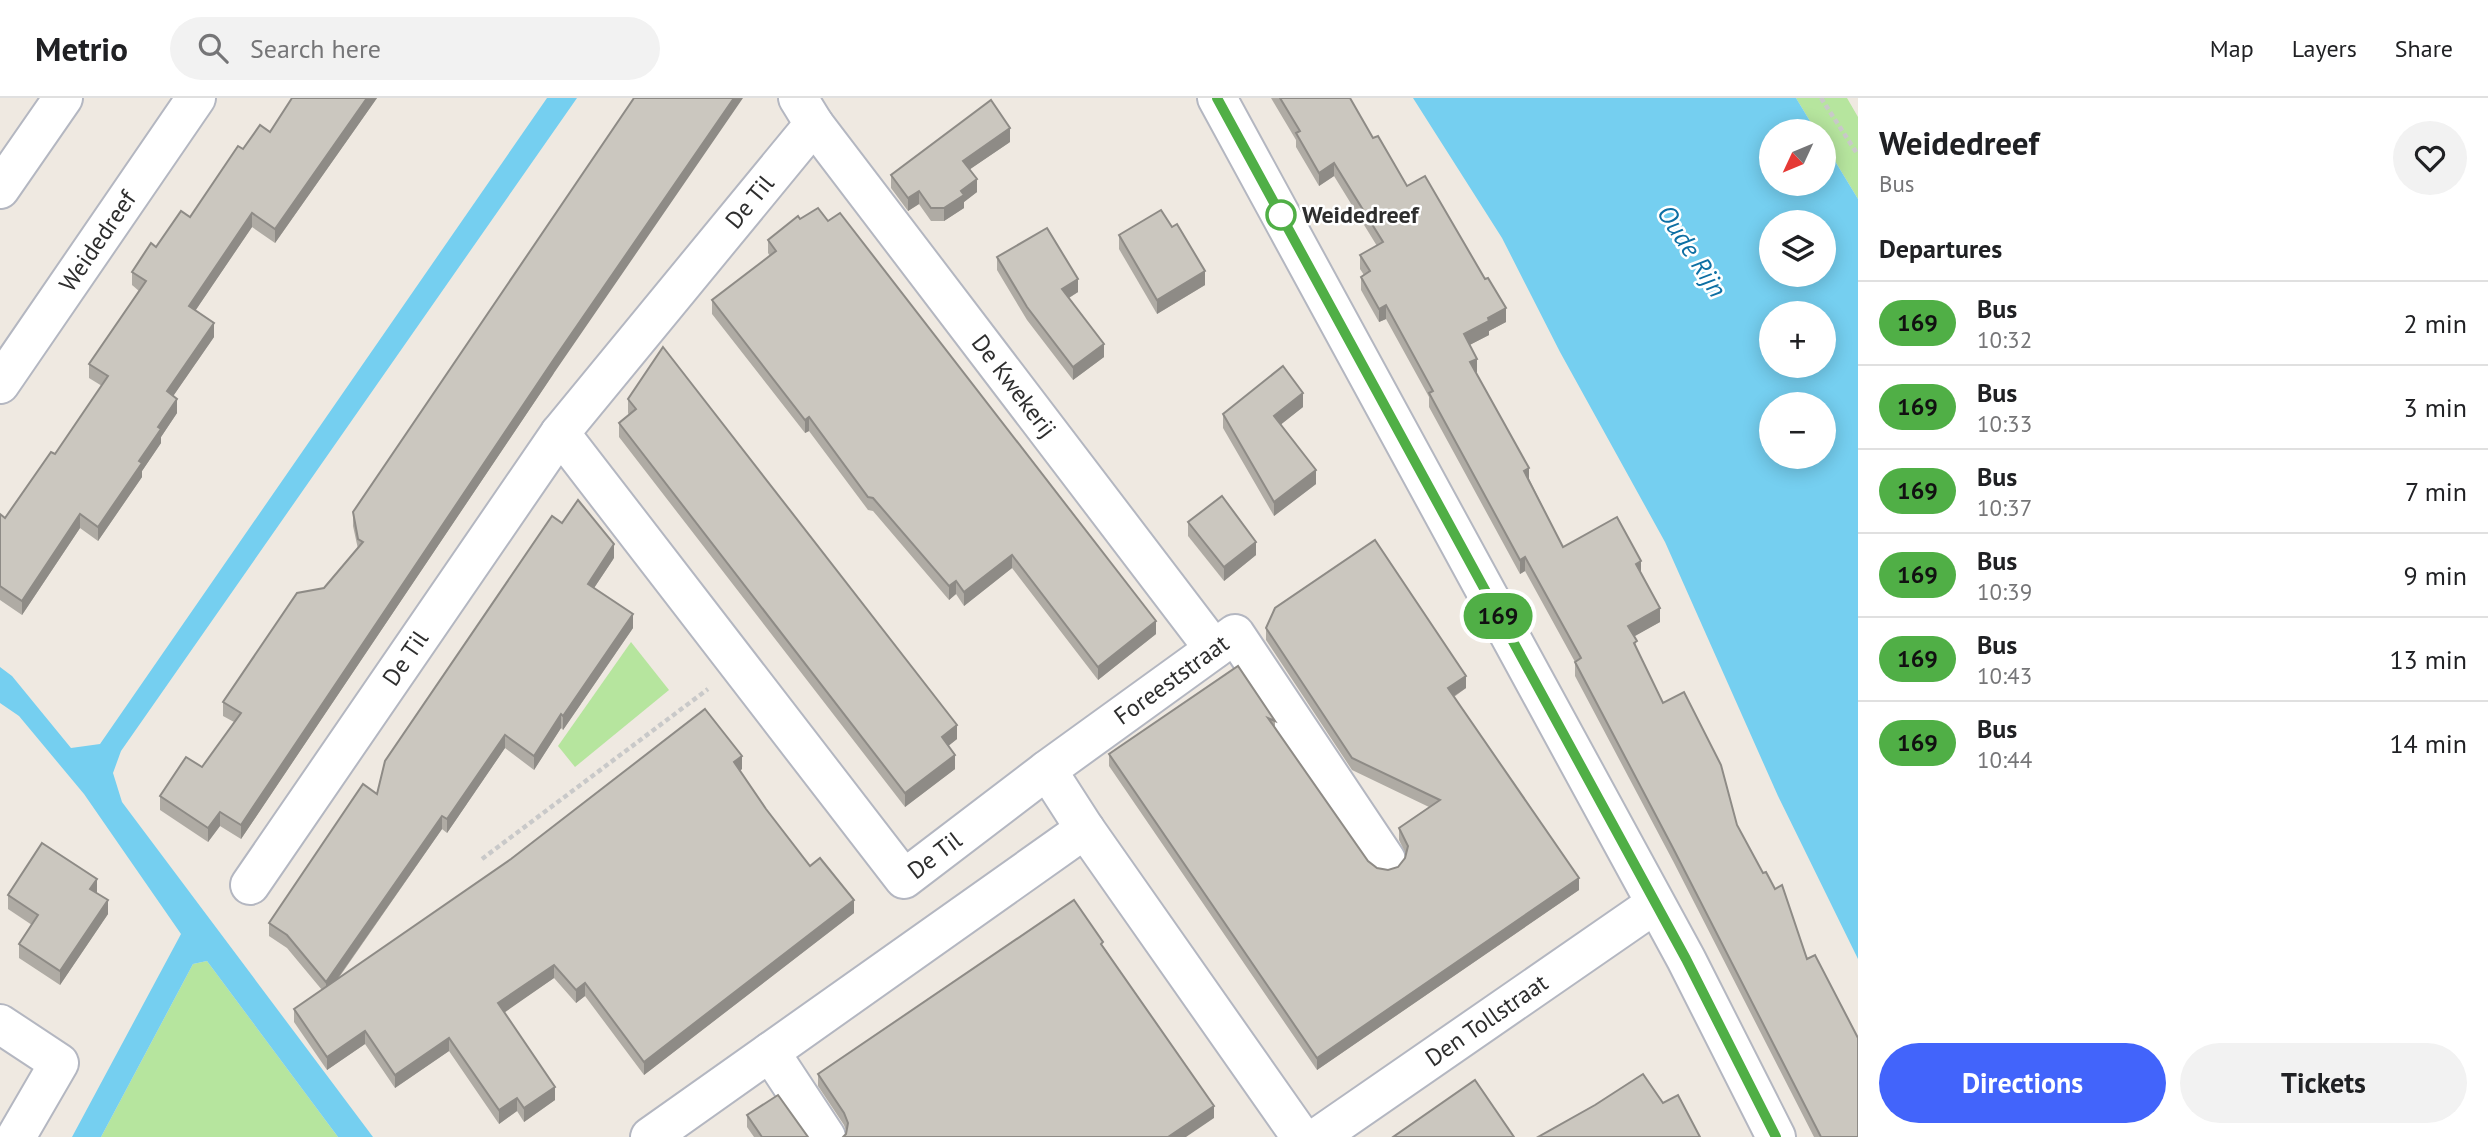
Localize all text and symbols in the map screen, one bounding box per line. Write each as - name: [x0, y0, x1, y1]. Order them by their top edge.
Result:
- search box: [170, 17, 660, 80]
- text: Metrio: [35, 27, 128, 70]
- icon: search: [194, 29, 232, 67]
- text: Search here: [250, 32, 381, 65]
- text: Map: [2210, 33, 2254, 64]
- text: Layers: [2292, 33, 2357, 64]
- text: Share: [2395, 33, 2453, 64]
- north arrow: [1759, 119, 1836, 196]
- map controls: [1759, 119, 1836, 469]
- text: Weidedreef: [1879, 121, 2039, 164]
- button: heart: [2393, 121, 2467, 195]
- street label: De Til: [718, 169, 781, 235]
- text: Bus: [1879, 169, 1915, 198]
- street label: Weidedreef: [52, 183, 144, 297]
- water label: Oude Rijn: [1650, 198, 1734, 303]
- place label: Weidedreef: [1302, 199, 1420, 230]
- marker: Weidedreef: [1266, 200, 1296, 230]
- button: layers: [1759, 210, 1836, 287]
- text: Departures: [1879, 232, 2002, 265]
- text: Bus: [1977, 292, 2017, 325]
- button: +: [1759, 301, 1836, 378]
- text: 169: [1897, 307, 1938, 338]
- text: 2 min: [2404, 307, 2467, 340]
- text: 10:32: [1977, 325, 2032, 354]
- street label: De Kwekerij: [965, 328, 1063, 444]
- text: Bus: [1977, 376, 2017, 409]
- text: 169: [1897, 391, 1938, 422]
- text: 3 min: [2404, 391, 2467, 424]
- button: −: [1759, 392, 1836, 469]
- text: 10:33: [1977, 409, 2032, 438]
- text: Bus: [1977, 460, 2017, 493]
- text: 169: [1897, 475, 1938, 506]
- text: 7 min: [2405, 475, 2467, 508]
- text: 10:37: [1977, 493, 2032, 522]
- text: Bus: [1977, 544, 2017, 577]
- text: 169: [1897, 559, 1938, 590]
- text: 9 min: [2404, 559, 2467, 592]
- text: 10:39: [1977, 577, 2032, 606]
- line badge: 169: [1458, 593, 1538, 639]
- text: 169: [1478, 600, 1518, 631]
- street label: De Til: [375, 624, 435, 692]
- street label: Foreeststraat: [1108, 628, 1235, 731]
- text: Bus: [1977, 628, 2017, 661]
- text: 169: [1897, 643, 1938, 674]
- text: 13 min: [2389, 643, 2467, 676]
- text: 10:43: [1977, 661, 2032, 690]
- text: Bus: [1977, 712, 2017, 745]
- text: 169: [1897, 727, 1938, 758]
- text: 14 min: [2389, 727, 2467, 760]
- text: 10:44: [1977, 745, 2032, 774]
- street label: De Til: [901, 824, 968, 886]
- street label: Den Tollstraat: [1419, 967, 1554, 1073]
- button: Directions: [1879, 1043, 2166, 1123]
- button: Tickets: [2180, 1043, 2467, 1123]

